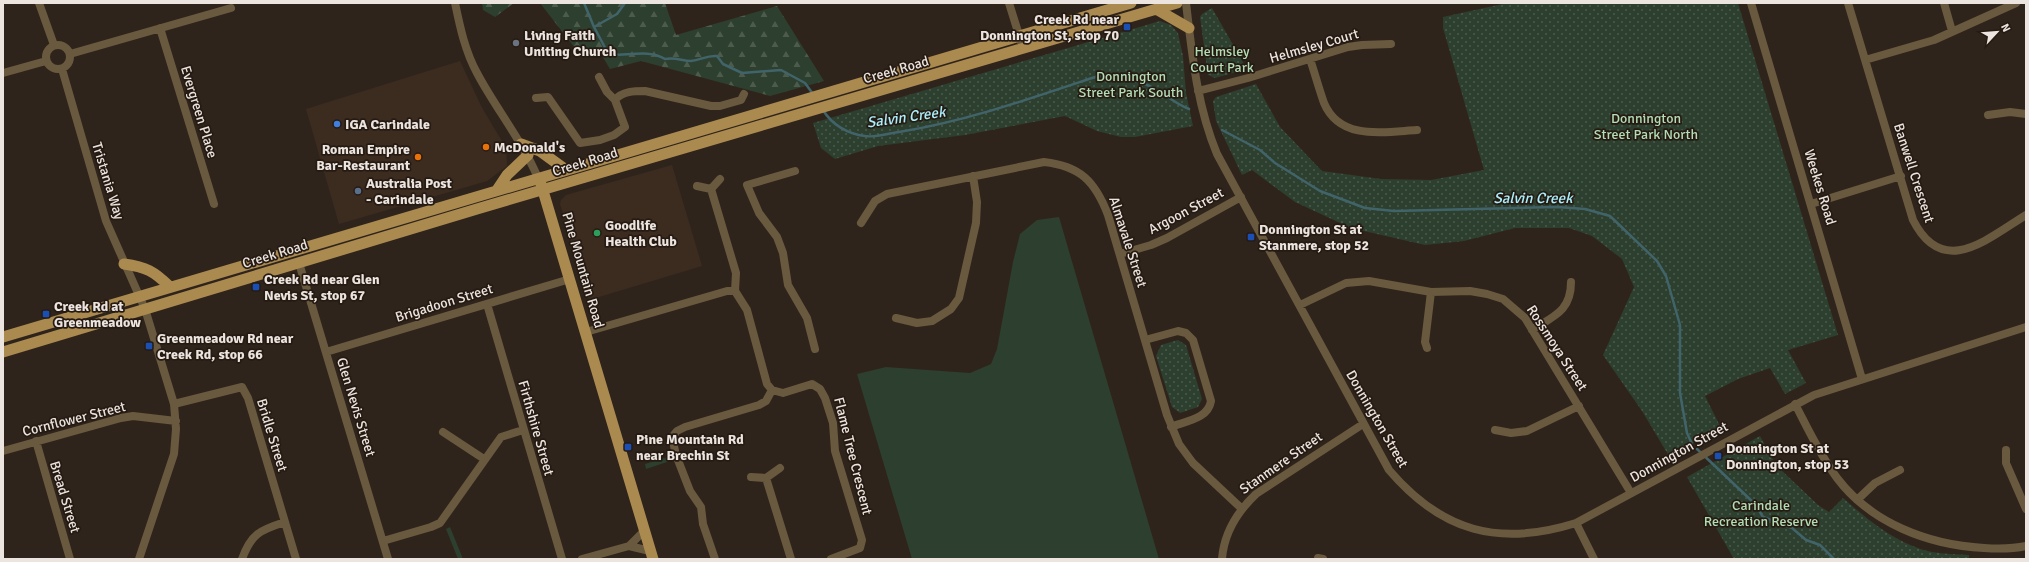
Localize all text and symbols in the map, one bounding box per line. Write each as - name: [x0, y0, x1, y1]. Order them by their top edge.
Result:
- place label: Creek Rd near Donnington St, stop 70: [980, 11, 1119, 44]
- north arrow: [1977, 12, 2017, 52]
- marker: Creek Rd near Donnington St, stop 70: [1122, 22, 1132, 32]
- text: N: [1998, 22, 2013, 34]
- street label: Helmsley Court: [1267, 25, 1361, 67]
- place label: Living Faith Uniting Church: [524, 27, 617, 60]
- marker: Living Faith Uniting Church: [511, 38, 521, 48]
- park label: Helmsley Court Park: [1190, 43, 1254, 76]
- street label: Creek Road: [861, 53, 931, 87]
- street label: Evergreen Place: [177, 64, 221, 160]
- park label: Donnington Street Park South: [1079, 68, 1183, 101]
- water label: Salvin Creek: [866, 102, 948, 131]
- park label: Donnington Street Park North: [1594, 110, 1698, 143]
- place label: IGA Carindale: [345, 116, 430, 133]
- marker: IGA Carindale: [332, 119, 342, 129]
- street label: Banwell Crescent: [1890, 121, 1938, 225]
- place label: McDonald's: [494, 139, 565, 156]
- street label: Tristania Way: [88, 140, 128, 222]
- place label: Roman Empire Bar-Restaurant: [316, 141, 411, 174]
- marker: McDonald's: [481, 142, 491, 152]
- street label: Creek Road: [550, 144, 620, 180]
- street label: Weekes Road: [1800, 147, 1840, 227]
- marker: Roman Empire Bar-Restaurant: [413, 152, 423, 162]
- place label: Australia Post - Carindale: [366, 175, 453, 208]
- street label: Argoon Street: [1145, 184, 1227, 238]
- marker: Australia Post - Carindale: [353, 186, 363, 196]
- water label: Salvin Creek: [1493, 189, 1574, 207]
- street label: Almavale Street: [1105, 194, 1151, 290]
- street label: Pine Mountain Road: [558, 210, 608, 330]
- place label: Goodlife Health Club: [605, 217, 677, 250]
- place label: Donnington St at Stanmere, stop 52: [1259, 221, 1369, 254]
- marker: Goodlife Health Club: [592, 228, 602, 238]
- marker: Donnington St at Stanmere, stop 52: [1246, 232, 1256, 242]
- street label: Creek Road: [240, 236, 310, 272]
- place label: Creek Rd near Glen Nevis St, stop 67: [264, 271, 380, 304]
- street label: Brigadoon Street: [393, 280, 495, 326]
- marker: Creek Rd near Glen Nevis St, stop 67: [251, 282, 261, 292]
- place label: Creek Rd at Greenmeadow: [54, 298, 141, 331]
- street label: Rossmoya Street: [1523, 302, 1591, 394]
- marker: Creek Rd at Greenmeadow: [41, 309, 51, 319]
- place label: Greenmeadow Rd near Creek Rd, stop 66: [157, 330, 294, 363]
- marker: Greenmeadow Rd near Creek Rd, stop 66: [144, 341, 154, 351]
- street label: Glen Nevis Street: [333, 355, 379, 459]
- street label: Donnington Street: [1342, 367, 1412, 471]
- street label: Firthshire Street: [514, 379, 558, 478]
- street label: Flame Tree Crescent: [830, 395, 876, 517]
- street label: Bridle Street: [253, 396, 291, 474]
- street label: Cornflower Street: [21, 398, 127, 440]
- street label: Donnington Street: [1627, 418, 1731, 486]
- street label: Stanmere Street: [1236, 428, 1326, 498]
- place label: Pine Mountain Rd near Brechin St: [636, 431, 744, 464]
- place label: Donnington St at Donnington, stop 53: [1726, 440, 1849, 473]
- marker: Pine Mountain Rd near Brechin St: [623, 442, 633, 452]
- marker: Donnington St at Donnington, stop 53: [1713, 451, 1723, 461]
- street label: Bread Street: [46, 459, 84, 535]
- park label: Carindale Recreation Reserve: [1704, 497, 1818, 530]

